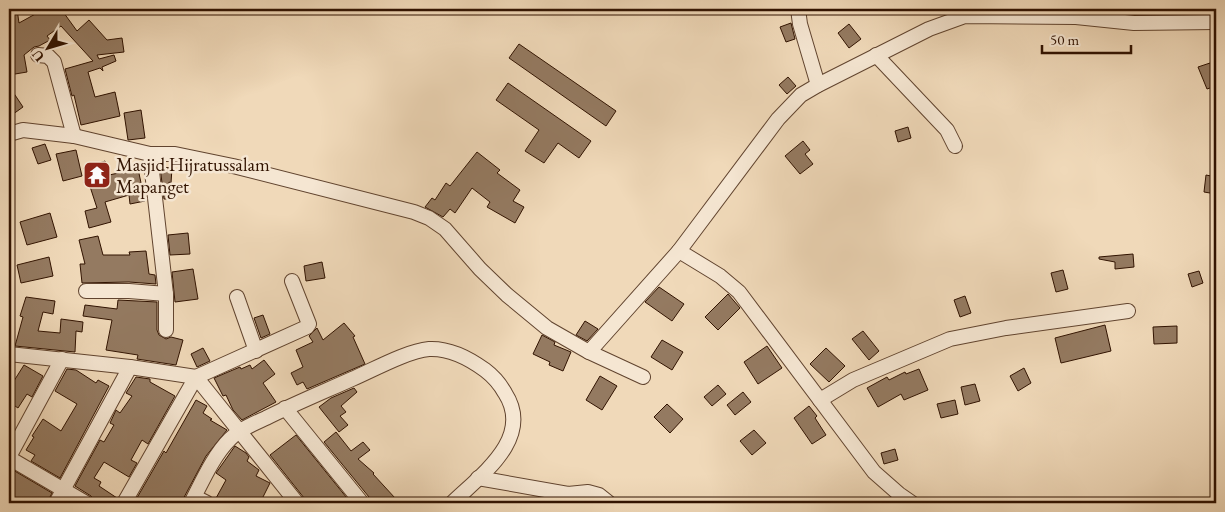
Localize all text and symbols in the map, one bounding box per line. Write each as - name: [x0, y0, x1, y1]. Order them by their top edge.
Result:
- north arrow: [22, 22, 72, 72]
- scale bar: [1042, 22, 1131, 54]
- text: 50 m: [1050, 30, 1079, 49]
- text: U: [27, 46, 48, 66]
- place label: Masjid Hijratussalam Mapanget: [116, 152, 270, 199]
- temple icon: Masjid Hijratussalam Mapanget: [82, 160, 112, 190]

